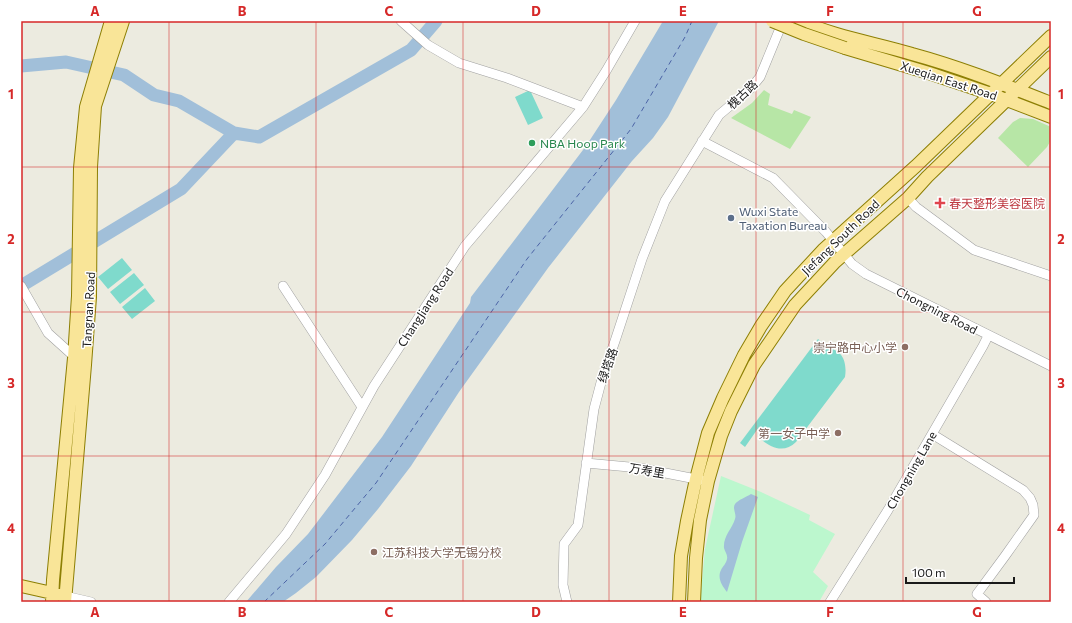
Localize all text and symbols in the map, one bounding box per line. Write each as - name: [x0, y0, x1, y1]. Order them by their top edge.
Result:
- text: A: [90, 3, 100, 19]
- text: B: [238, 3, 247, 19]
- text: C: [385, 3, 394, 19]
- text: D: [531, 3, 541, 19]
- text: E: [679, 3, 687, 19]
- text: F: [826, 3, 834, 19]
- text: G: [972, 3, 982, 19]
- street label: Xueqian East Road: [899, 58, 999, 102]
- street label: 槐古路: [724, 77, 760, 111]
- text: 1: [8, 86, 14, 102]
- text: 1: [1058, 86, 1064, 102]
- place label: NBA Hoop Park: [540, 136, 626, 150]
- marker: NBA Hoop Park: [527, 138, 537, 148]
- street label: Jiefang South Road: [798, 196, 882, 278]
- place label: 春天整形美容医院: [949, 196, 1045, 210]
- marker: 春天整形美容医院: [934, 197, 946, 209]
- place label: Wuxi State Taxation Bureau: [739, 204, 827, 232]
- marker: Wuxi State Taxation Bureau: [726, 213, 736, 223]
- text: 2: [7, 231, 15, 247]
- text: 2: [1057, 231, 1065, 247]
- street label: ChangJiang Road: [394, 265, 457, 350]
- street label: Tangnan Road: [79, 271, 97, 349]
- street label: Chongning Road: [894, 283, 980, 337]
- place label: 崇宁路中心小学: [813, 340, 897, 354]
- marker: 崇宁路中心小学: [900, 342, 910, 352]
- street label: 绿塔路: [595, 346, 619, 384]
- text: 3: [7, 375, 15, 391]
- text: 3: [1057, 375, 1065, 391]
- place label: 第一女子中学: [758, 426, 830, 440]
- marker: 第一女子中学: [833, 428, 843, 438]
- street label: Chongning Lane: [883, 429, 939, 511]
- street label: 万寿里: [628, 460, 666, 480]
- text: 4: [7, 520, 15, 536]
- text: 4: [1057, 520, 1065, 536]
- place label: 江苏科技大学无锡分校: [382, 545, 502, 559]
- marker: 江苏科技大学无锡分校: [369, 547, 379, 557]
- scale bar: [906, 559, 1014, 585]
- text: 100 m: [912, 565, 946, 579]
- text: A: [90, 604, 100, 620]
- text: B: [238, 604, 247, 620]
- text: C: [385, 604, 394, 620]
- text: D: [531, 604, 541, 620]
- text: E: [679, 604, 687, 620]
- text: F: [826, 604, 834, 620]
- text: G: [972, 604, 982, 620]

